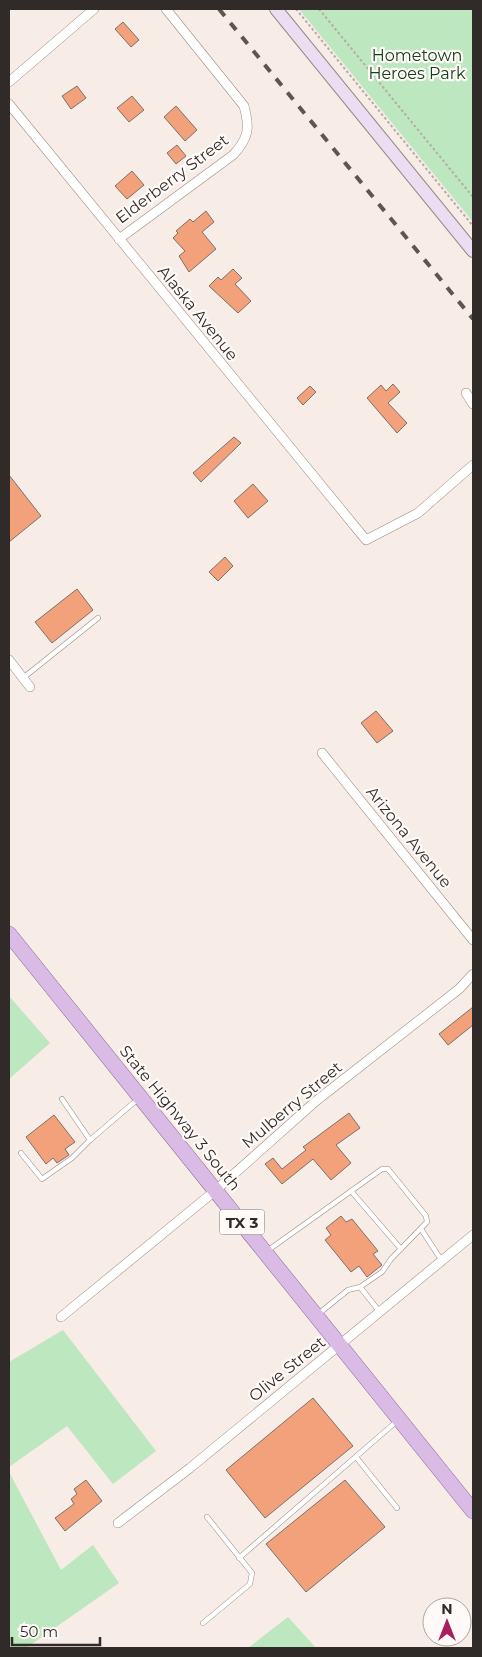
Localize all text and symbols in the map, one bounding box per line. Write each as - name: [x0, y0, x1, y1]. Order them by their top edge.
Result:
- park label: Hometown Heroes Park: [368, 46, 466, 83]
- street label: Elderberry Street: [112, 130, 232, 228]
- street label: Alaska Avenue: [154, 262, 242, 364]
- street label: Arizona Avenue: [362, 782, 456, 892]
- street label: State Highway 3 South: [116, 1042, 244, 1194]
- street label: Mulberry Street: [238, 1057, 346, 1152]
- road number: TX 3: [220, 1210, 264, 1234]
- street label: Olive Street: [245, 1332, 329, 1406]
- north arrow: [422, 1597, 472, 1647]
- text: N: [441, 1600, 453, 1618]
- scale bar: [12, 1614, 100, 1646]
- text: 50 m: [20, 1622, 58, 1641]

